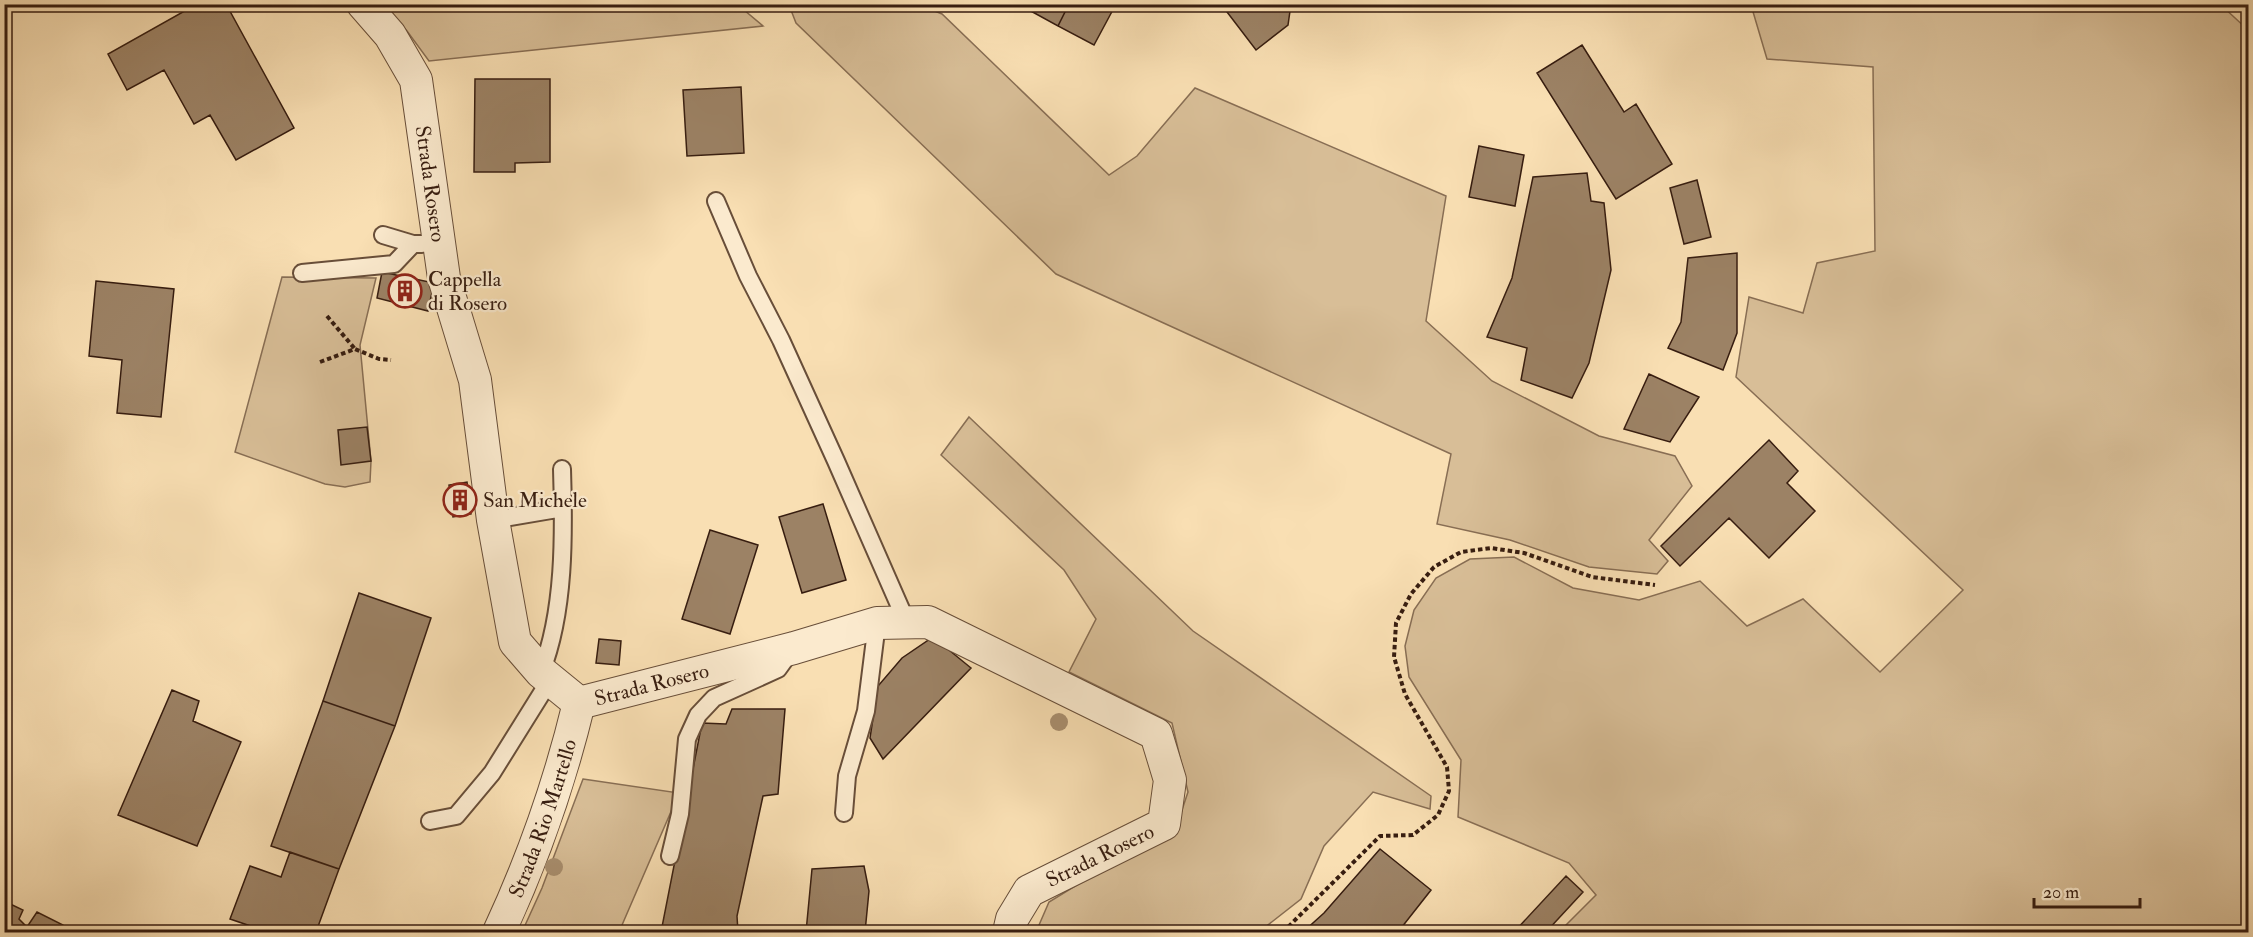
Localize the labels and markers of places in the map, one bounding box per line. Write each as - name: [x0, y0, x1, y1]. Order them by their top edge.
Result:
- place label: Cappella di Rosero: [428, 266, 507, 317]
- building icon: Cappella di Rosero: [387, 273, 423, 309]
- building icon: San Michele: [442, 482, 478, 518]
- place label: San Michele: [483, 487, 587, 514]

